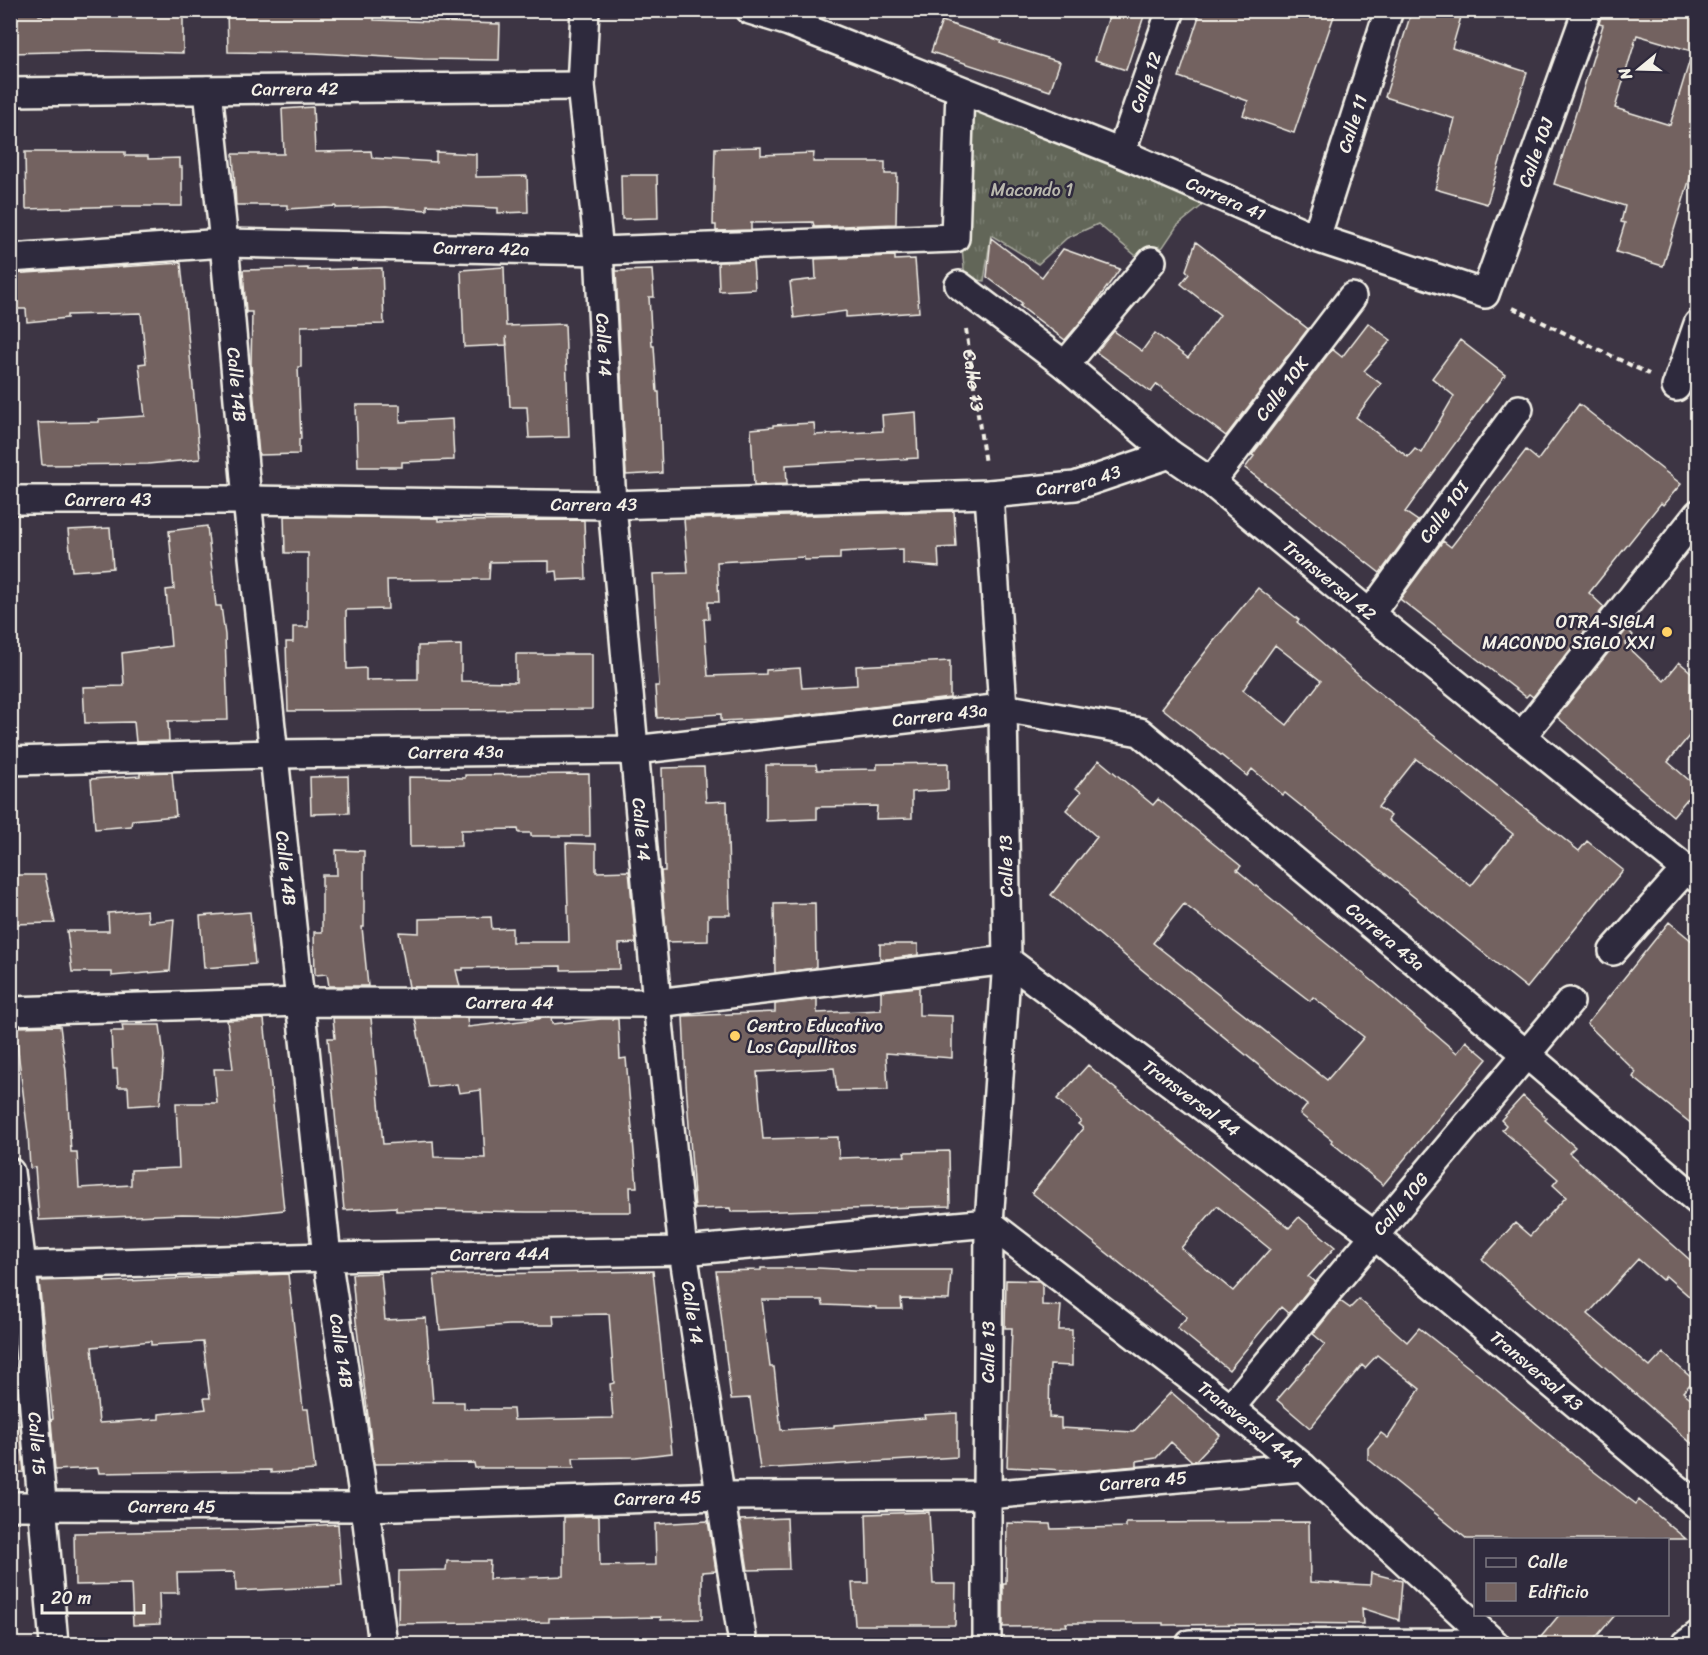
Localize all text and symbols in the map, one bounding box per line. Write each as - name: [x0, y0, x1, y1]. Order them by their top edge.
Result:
- north arrow: [1609, 39, 1669, 99]
- street label: Calle 12: [1120, 47, 1171, 117]
- text: N: [1609, 63, 1641, 85]
- street label: Carrera 42: [251, 73, 339, 105]
- street label: Calle 11: [1328, 90, 1377, 157]
- street label: Calle 10J: [1509, 112, 1563, 192]
- street label: Carrera 41: [1181, 167, 1271, 230]
- park label: Macondo 1: [991, 174, 1073, 206]
- street label: Carrera 42a: [433, 231, 530, 266]
- street label: Calle 14: [586, 312, 621, 377]
- street label: Calle 14B: [217, 346, 256, 423]
- street label: Calle 13: [953, 347, 993, 414]
- street label: Calle 10K: [1247, 349, 1318, 428]
- street label: Carrera 43: [1035, 456, 1125, 506]
- street label: Calle 10I: [1410, 473, 1479, 550]
- street label: Carrera 43: [65, 484, 151, 516]
- street label: Carrera 43: [550, 488, 638, 521]
- street label: Transversal 42: [1275, 531, 1384, 629]
- place label: OTRA-SIGLA MACONDO SIGLO XXI: [1482, 606, 1655, 659]
- marker: OTRA-SIGLA MACONDO SIGLO XXI: [1660, 625, 1674, 639]
- street label: Carrera 43a: [891, 694, 989, 736]
- street label: Carrera 43a: [408, 735, 504, 769]
- street label: Calle 14: [623, 796, 660, 862]
- street label: Calle 14B: [266, 829, 306, 907]
- street label: Calle 13: [989, 835, 1023, 897]
- street label: Carrera 43a: [1338, 894, 1432, 980]
- street label: Carrera 44: [466, 986, 554, 1019]
- place label: Centro Educativo Los Capullitos: [747, 1010, 883, 1063]
- marker: Centro Educativo Los Capullitos: [728, 1029, 742, 1043]
- street label: Transversal 44: [1135, 1051, 1247, 1146]
- street label: Calle 10G: [1364, 1164, 1438, 1243]
- street label: Carrera 44A: [450, 1237, 550, 1271]
- street label: Calle 14: [672, 1279, 713, 1346]
- street label: Calle 14B: [320, 1311, 363, 1390]
- street label: Calle 13: [972, 1321, 1004, 1383]
- street label: Transversal 43: [1482, 1322, 1591, 1420]
- street label: Transversal 44A: [1190, 1372, 1310, 1477]
- street label: Calle 15: [18, 1411, 56, 1476]
- street label: Carrera 45: [1098, 1461, 1188, 1501]
- street label: Carrera 45: [614, 1481, 702, 1515]
- street label: Carrera 45: [128, 1490, 216, 1523]
- legend: [1474, 1538, 1669, 1616]
- text: Calle: [1528, 1546, 1568, 1578]
- text: Edificio: [1528, 1576, 1589, 1608]
- scale bar: [42, 1577, 144, 1615]
- text: 20 m: [51, 1582, 91, 1614]

